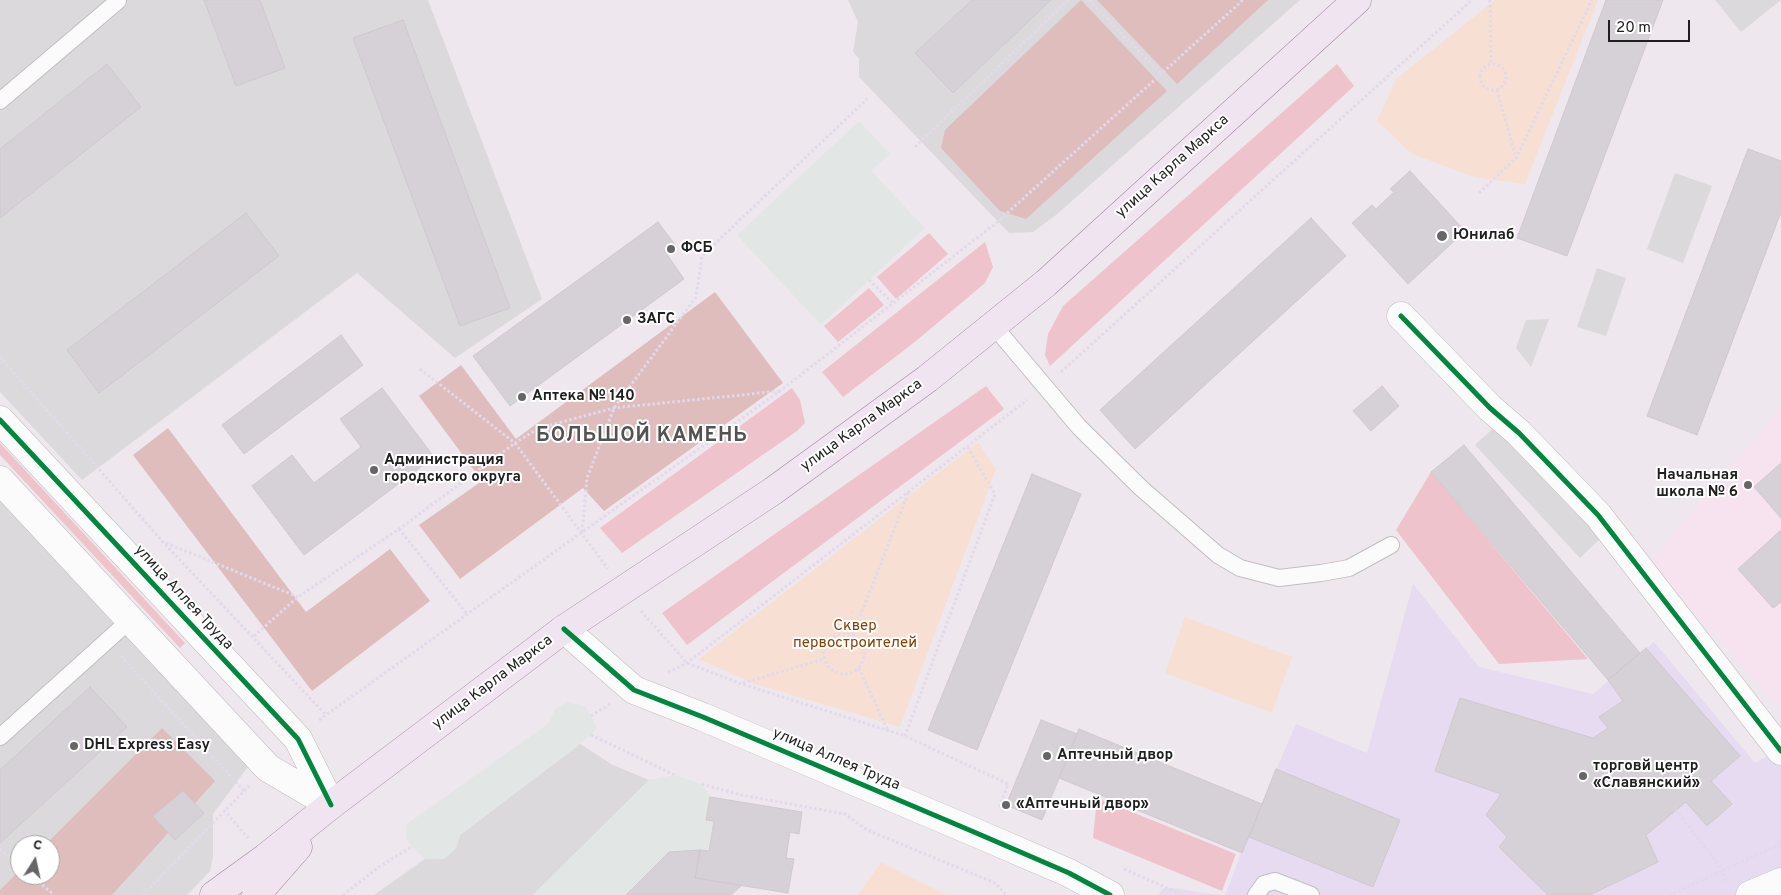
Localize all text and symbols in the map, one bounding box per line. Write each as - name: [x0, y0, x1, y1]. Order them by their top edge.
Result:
- scale bar: [1611, 10, 1694, 42]
- text: 20 m: [1616, 19, 1651, 38]
- street label: улица Карла Маркса: [1113, 112, 1233, 222]
- place label: Юнилаб: [1453, 227, 1514, 245]
- marker: Юнилаб: [1435, 229, 1449, 243]
- place label: ФСБ: [681, 240, 713, 258]
- marker: ФСБ: [665, 243, 677, 255]
- place label: ЗАГС: [637, 311, 675, 329]
- marker: ЗАГС: [621, 314, 633, 326]
- street label: улица Карла Маркса: [798, 376, 926, 476]
- place label: Аптека № 140: [532, 388, 635, 406]
- marker: Аптека № 140: [516, 391, 528, 403]
- district label: БОЛЬШОЙ КАМЕНЬ: [534, 425, 750, 449]
- place label: Администрация городского округа: [384, 452, 521, 487]
- marker: Администрация городского округа: [368, 464, 380, 476]
- place label: Начальная школа № 6: [1656, 467, 1738, 502]
- marker: Начальная школа № 6: [1742, 479, 1754, 491]
- street label: улица Аллея Труда: [130, 542, 236, 654]
- park label: Сквер первостроителей: [793, 618, 917, 653]
- street label: улица Карла Маркса: [429, 632, 557, 734]
- street label: улица Аллея Труда: [769, 725, 903, 795]
- place label: DHL Express Easy: [84, 737, 210, 755]
- marker: DHL Express Easy: [68, 740, 80, 752]
- place label: Аптечный двор: [1057, 747, 1173, 765]
- marker: Аптечный двор: [1041, 750, 1053, 762]
- place label: торговй центр «Славянский»: [1593, 758, 1700, 793]
- marker: торговй центр «Славянский»: [1577, 770, 1589, 782]
- place label: «Аптечный двор»: [1016, 796, 1149, 814]
- marker: «Аптечный двор»: [1000, 799, 1012, 811]
- north arrow: [10, 835, 60, 885]
- text: С: [32, 837, 43, 855]

